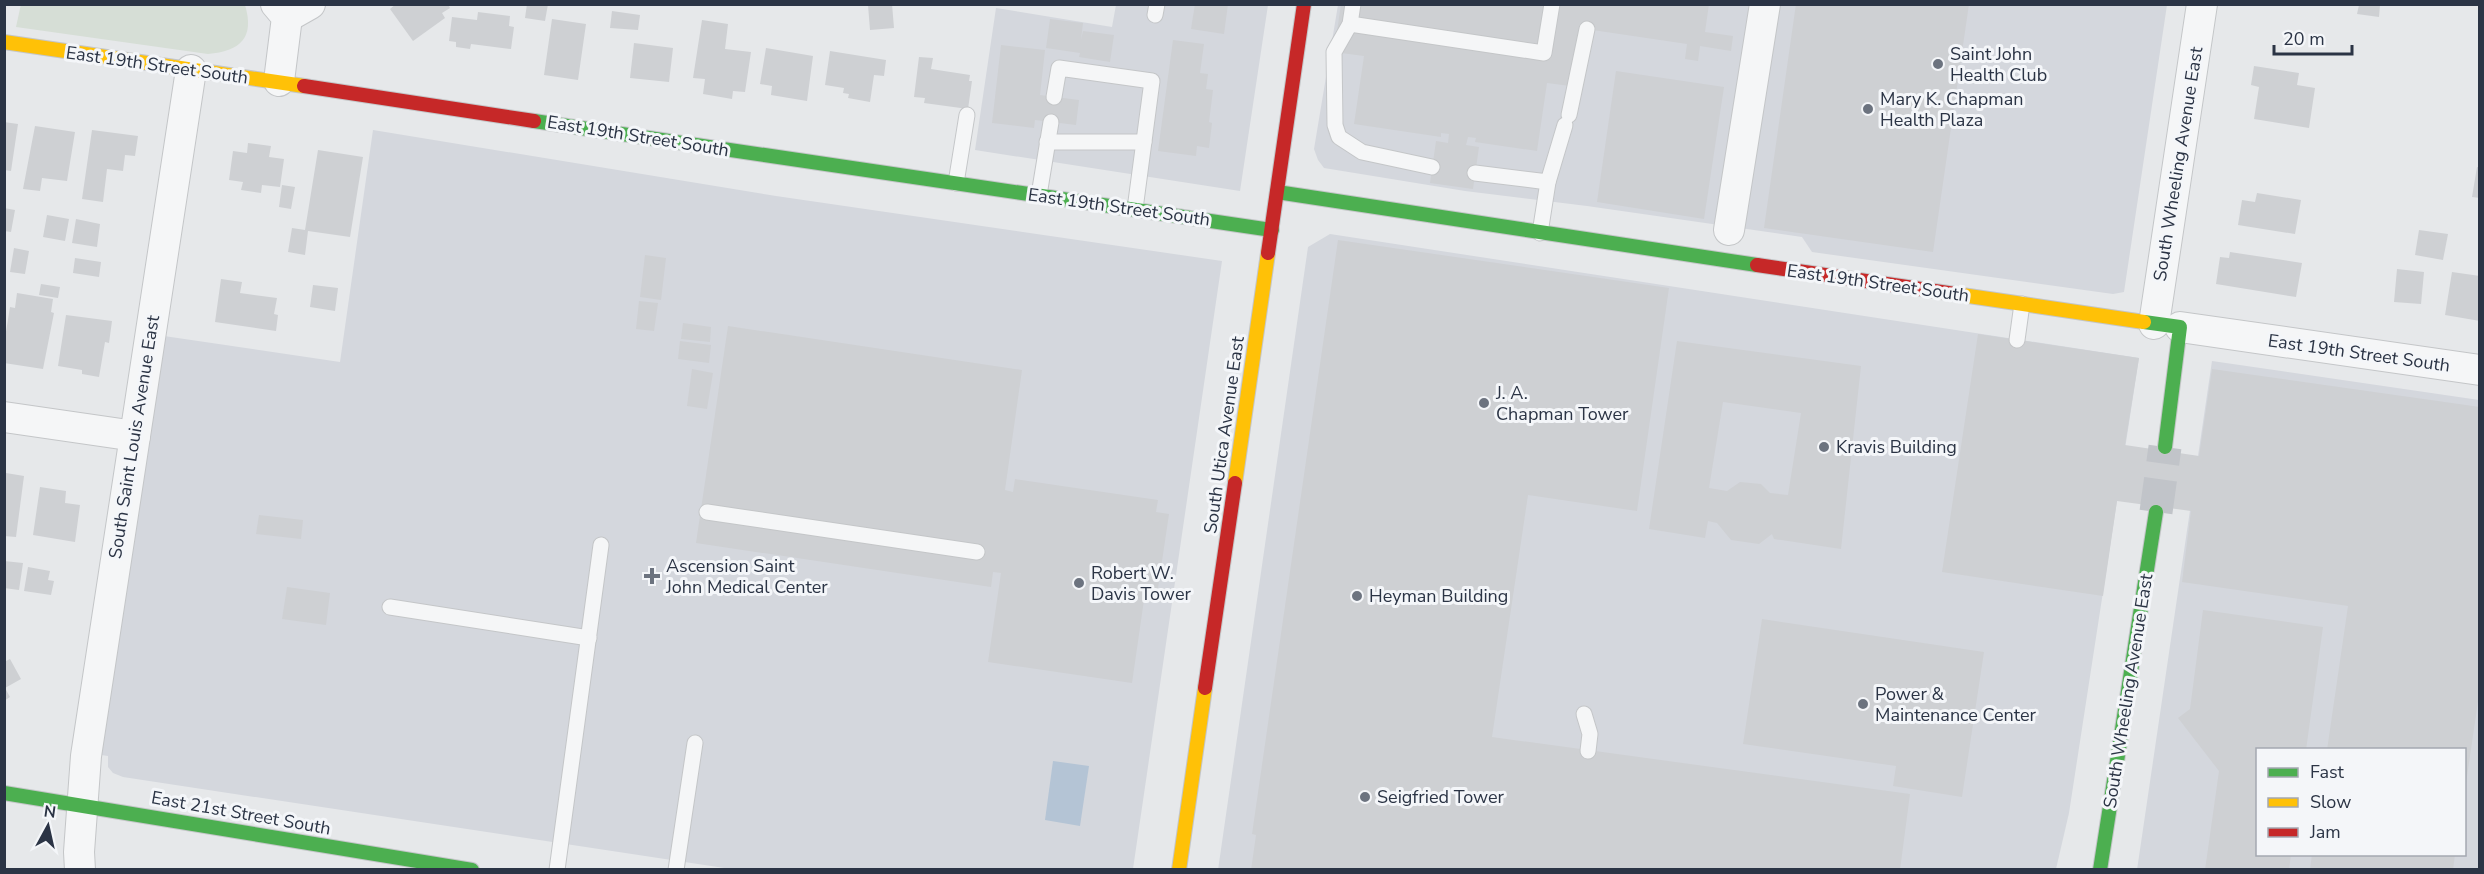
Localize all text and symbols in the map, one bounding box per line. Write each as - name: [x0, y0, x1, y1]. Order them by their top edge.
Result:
- scale bar: [2274, 18, 2352, 56]
- text: 20 m: [2283, 27, 2325, 51]
- street label: East 19th Street South: [64, 40, 250, 90]
- place label: Saint John Health Club: [1950, 42, 2047, 87]
- street label: South Wheeling Avenue East: [2148, 44, 2209, 283]
- marker: Saint John Health Club: [1931, 57, 1945, 71]
- place label: Mary K. Chapman Health Plaza: [1880, 87, 2024, 132]
- marker: Mary K. Chapman Health Plaza: [1861, 102, 1875, 116]
- street label: East 19th Street South: [545, 110, 731, 162]
- street label: East 19th Street South: [1026, 182, 1212, 232]
- street label: East 19th Street South: [1785, 258, 1971, 308]
- street label: South Saint Louis Avenue East: [103, 313, 165, 560]
- street label: East 19th Street South: [2266, 328, 2452, 378]
- street label: South Utica Avenue East: [1198, 334, 1250, 535]
- place label: J. A. Chapman Tower: [1495, 381, 1629, 426]
- marker: J. A. Chapman Tower: [1477, 396, 1491, 410]
- place label: Kravis Building: [1836, 435, 1957, 459]
- marker: Kravis Building: [1817, 440, 1831, 454]
- place label: Ascension Saint John Medical Center: [665, 554, 828, 599]
- place label: Robert W. Davis Tower: [1091, 561, 1191, 606]
- marker: Ascension Saint John Medical Center: [643, 567, 661, 585]
- street label: South Wheeling Avenue East: [2098, 571, 2159, 810]
- marker: Robert W. Davis Tower: [1072, 576, 1086, 590]
- place label: Heyman Building: [1369, 584, 1508, 608]
- marker: Heyman Building: [1350, 589, 1364, 603]
- place label: Power & Maintenance Center: [1875, 682, 2037, 727]
- marker: Power & Maintenance Center: [1856, 697, 1870, 711]
- legend: [2256, 748, 2466, 856]
- text: Fast: [2310, 760, 2345, 784]
- street label: East 21st Street South: [149, 785, 333, 841]
- place label: Seigfried Tower: [1377, 785, 1505, 809]
- marker: Seigfried Tower: [1358, 790, 1372, 804]
- text: Slow: [2310, 790, 2351, 814]
- north arrow: [18, 796, 78, 856]
- text: N: [42, 800, 57, 824]
- text: Jam: [2309, 820, 2341, 844]

